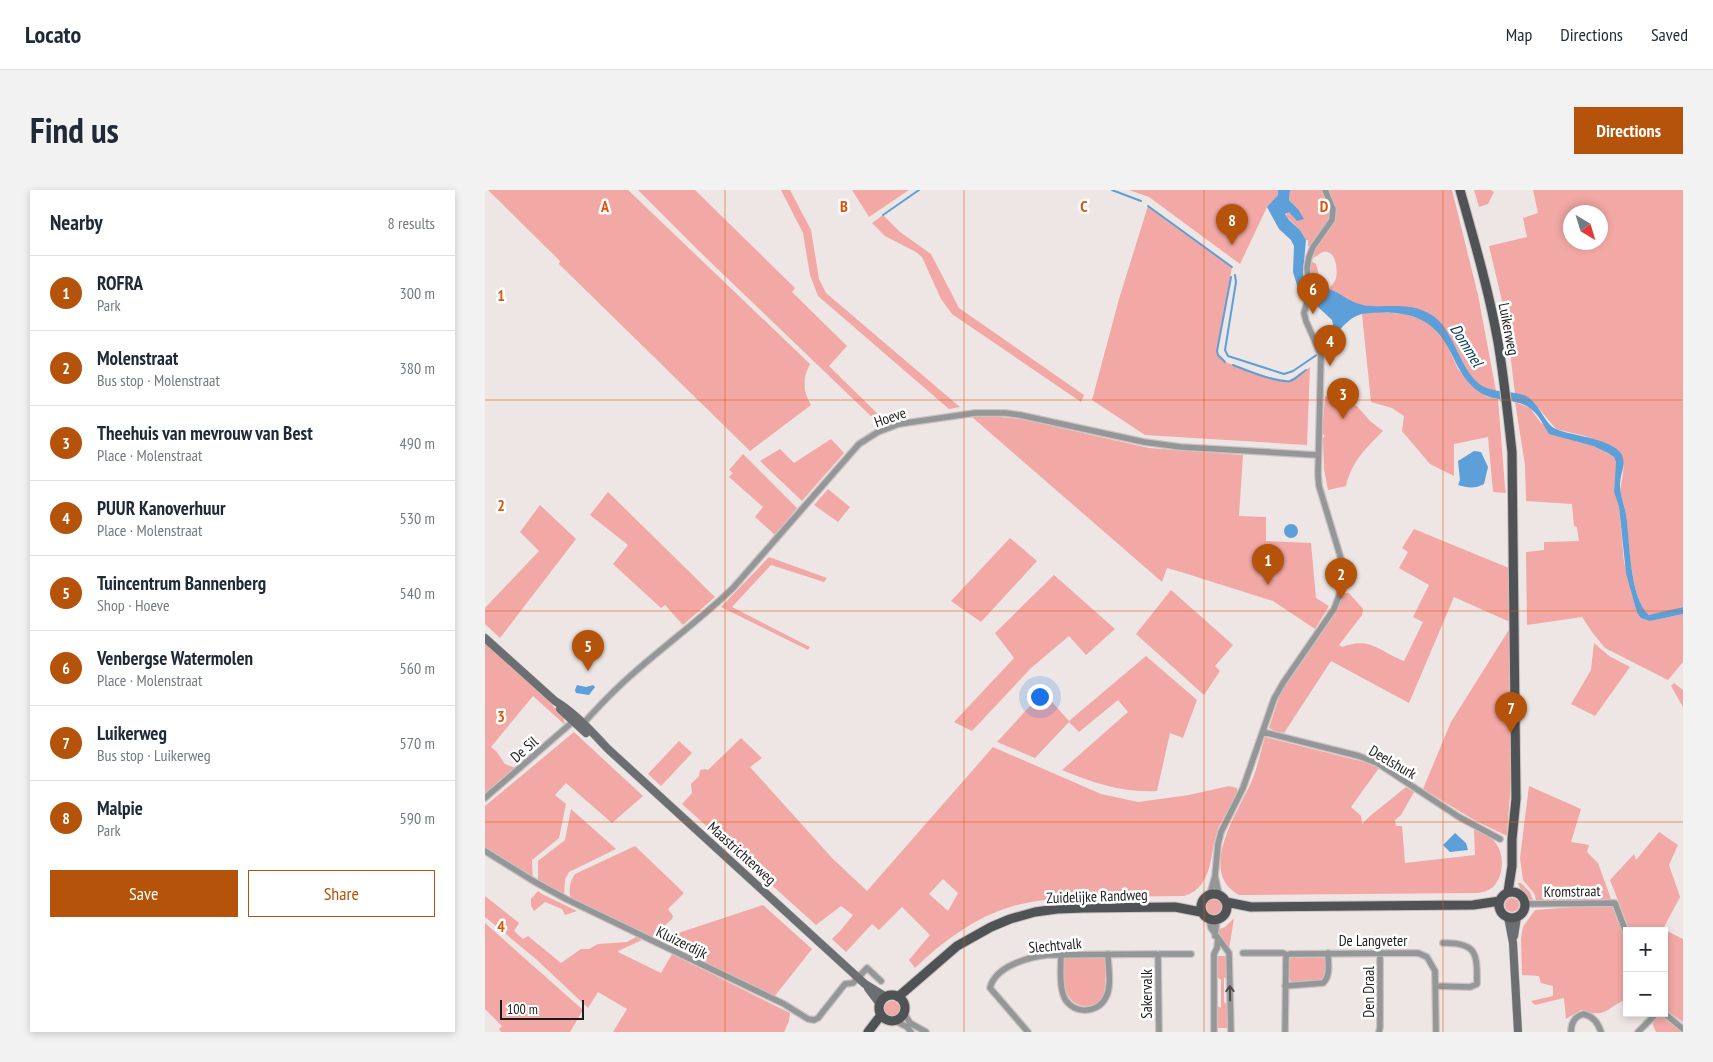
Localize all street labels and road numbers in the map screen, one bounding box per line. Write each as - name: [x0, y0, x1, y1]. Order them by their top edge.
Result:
- street label: Luikerweg: [1495, 301, 1523, 357]
- street label: Hoeve: [872, 403, 908, 431]
- street label: De Sil: [506, 732, 542, 766]
- street label: Deelshurk: [1366, 741, 1420, 783]
- street label: Maastrichterweg: [704, 817, 780, 889]
- street label: Kromstraat: [1543, 881, 1601, 901]
- street label: Zuidelijke Randweg: [1046, 885, 1148, 907]
- street label: Kluizerdijk: [653, 921, 711, 963]
- street label: De Langveter: [1339, 931, 1408, 950]
- street label: Slechtvalk: [1028, 933, 1082, 957]
- street label: Den Draal: [1359, 966, 1378, 1018]
- street label: Sakervalk: [1137, 969, 1156, 1019]

